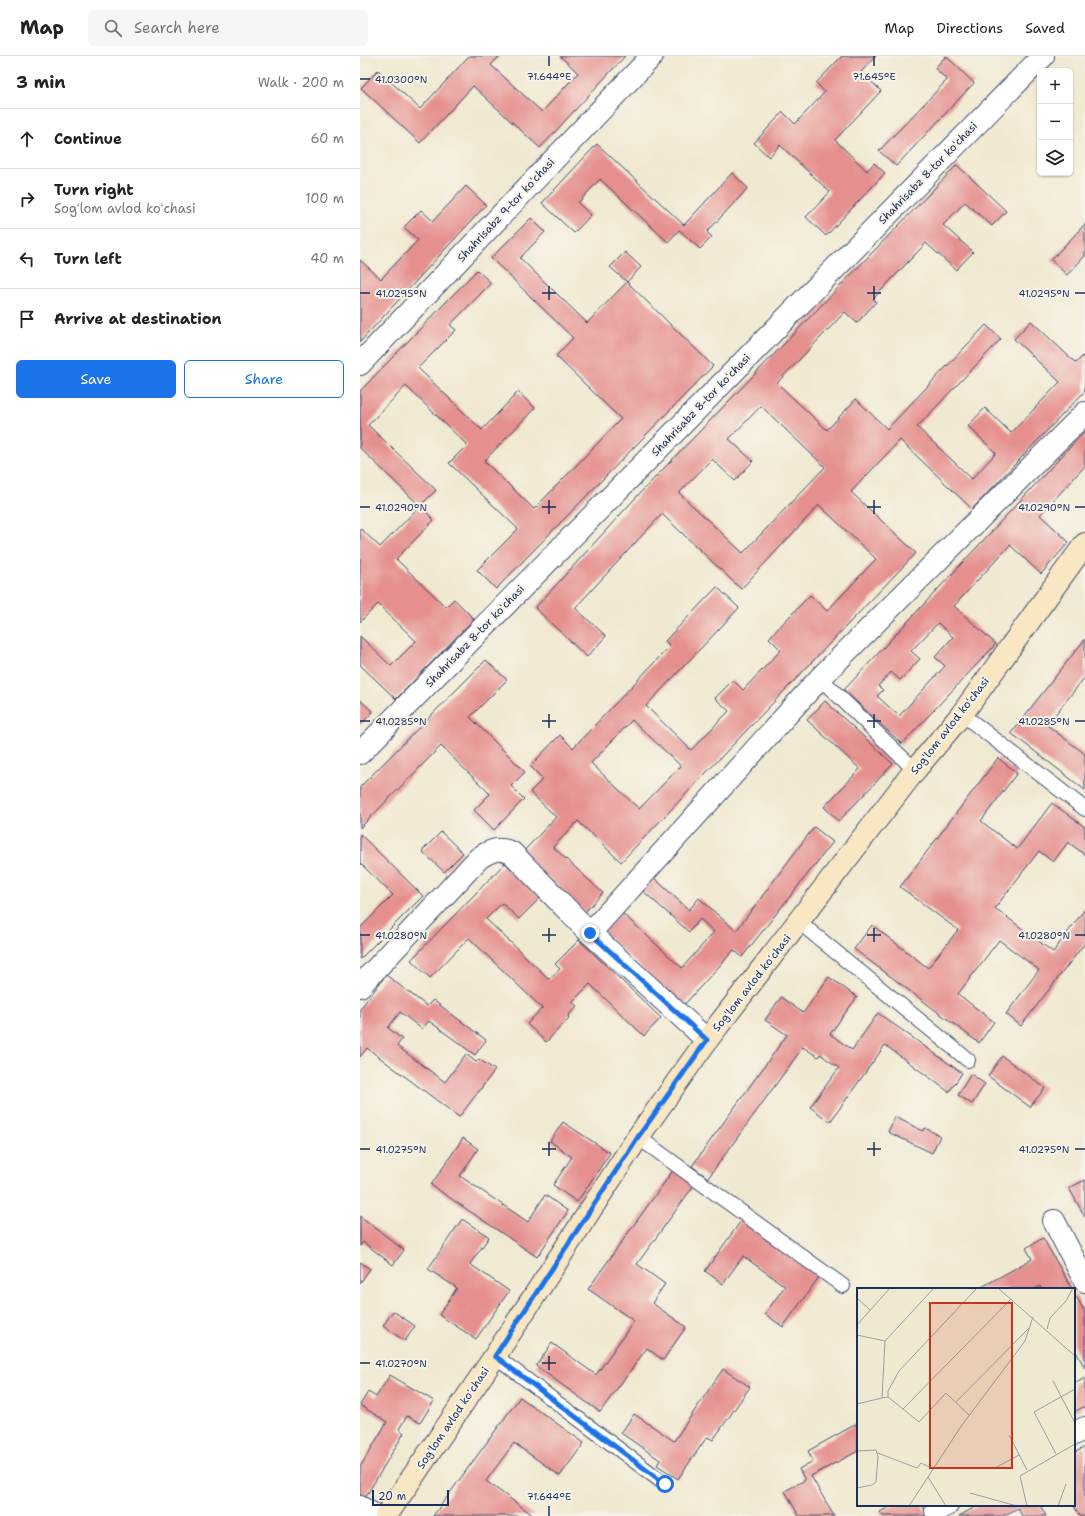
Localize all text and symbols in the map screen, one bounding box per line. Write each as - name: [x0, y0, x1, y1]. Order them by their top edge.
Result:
- search box: [88, 10, 368, 46]
- text: Map: [20, 15, 64, 40]
- icon: search: [102, 17, 124, 39]
- text: Search here: [134, 18, 220, 38]
- text: Map: [885, 19, 915, 37]
- text: Directions: [937, 19, 1003, 37]
- text: Saved: [1025, 19, 1065, 37]
- map controls: [1037, 68, 1073, 176]
- button: +: [1037, 68, 1073, 104]
- text: 71.644°E: [527, 70, 571, 83]
- text: 71.645°E: [852, 70, 896, 83]
- text: 3 min: [16, 71, 66, 93]
- text: 41.0300°N: [375, 73, 427, 86]
- text: Walk · 200 m: [258, 74, 344, 91]
- button: −: [1037, 104, 1073, 140]
- street label: Shahrisabz 8-tor koʻchasi: [875, 119, 981, 227]
- icon: ahead: [16, 128, 38, 150]
- text: Continue: [54, 129, 122, 149]
- text: 60 m: [311, 130, 344, 147]
- button: layers: [1037, 140, 1073, 176]
- street label: Shahrisabz 9-tor koʻchasi: [454, 155, 558, 265]
- text: Turn right: [54, 180, 134, 200]
- icon: right: [16, 188, 38, 210]
- text: 100 m: [305, 190, 344, 207]
- text: Sogʻlom avlod koʻchasi: [54, 200, 196, 217]
- icon: left: [16, 248, 38, 270]
- text: Turn left: [54, 249, 122, 269]
- text: 40 m: [310, 250, 344, 267]
- text: 41.0295°N: [375, 287, 427, 300]
- text: 41.0295°N: [1018, 287, 1070, 300]
- icon: arrive: [16, 308, 38, 330]
- text: Arrive at destination: [54, 309, 222, 329]
- street label: Shahrisabz 8-tor koʻchasi: [648, 351, 754, 459]
- button: Save: [16, 360, 176, 398]
- button: Share: [184, 360, 344, 398]
- text: 41.0290°N: [375, 501, 427, 514]
- text: 41.0290°N: [1018, 501, 1070, 514]
- street label: Shahrisabz 8-tor koʻchasi: [422, 582, 528, 690]
- street label: Sogʻlom avlod koʻchasi: [907, 674, 993, 778]
- text: 41.0285°N: [375, 715, 427, 728]
- text: 41.0285°N: [1018, 715, 1070, 728]
- route end: [581, 924, 599, 942]
- text: 41.0280°N: [375, 929, 427, 942]
- text: 41.0280°N: [1018, 929, 1070, 942]
- street label: Sogʻlom avlod koʻchasi: [709, 931, 795, 1035]
- text: 41.0275°N: [376, 1143, 426, 1156]
- text: 41.0275°N: [1019, 1143, 1069, 1156]
- inset map: [857, 1288, 1075, 1506]
- text: 41.0270°N: [375, 1357, 427, 1370]
- street label: Sogʻlom avlod koʻchasi: [413, 1364, 493, 1472]
- route start: [656, 1475, 674, 1493]
- scale bar: [372, 1488, 449, 1507]
- text: 20 m: [378, 1489, 406, 1504]
- text: 71.644°E: [527, 1490, 571, 1503]

